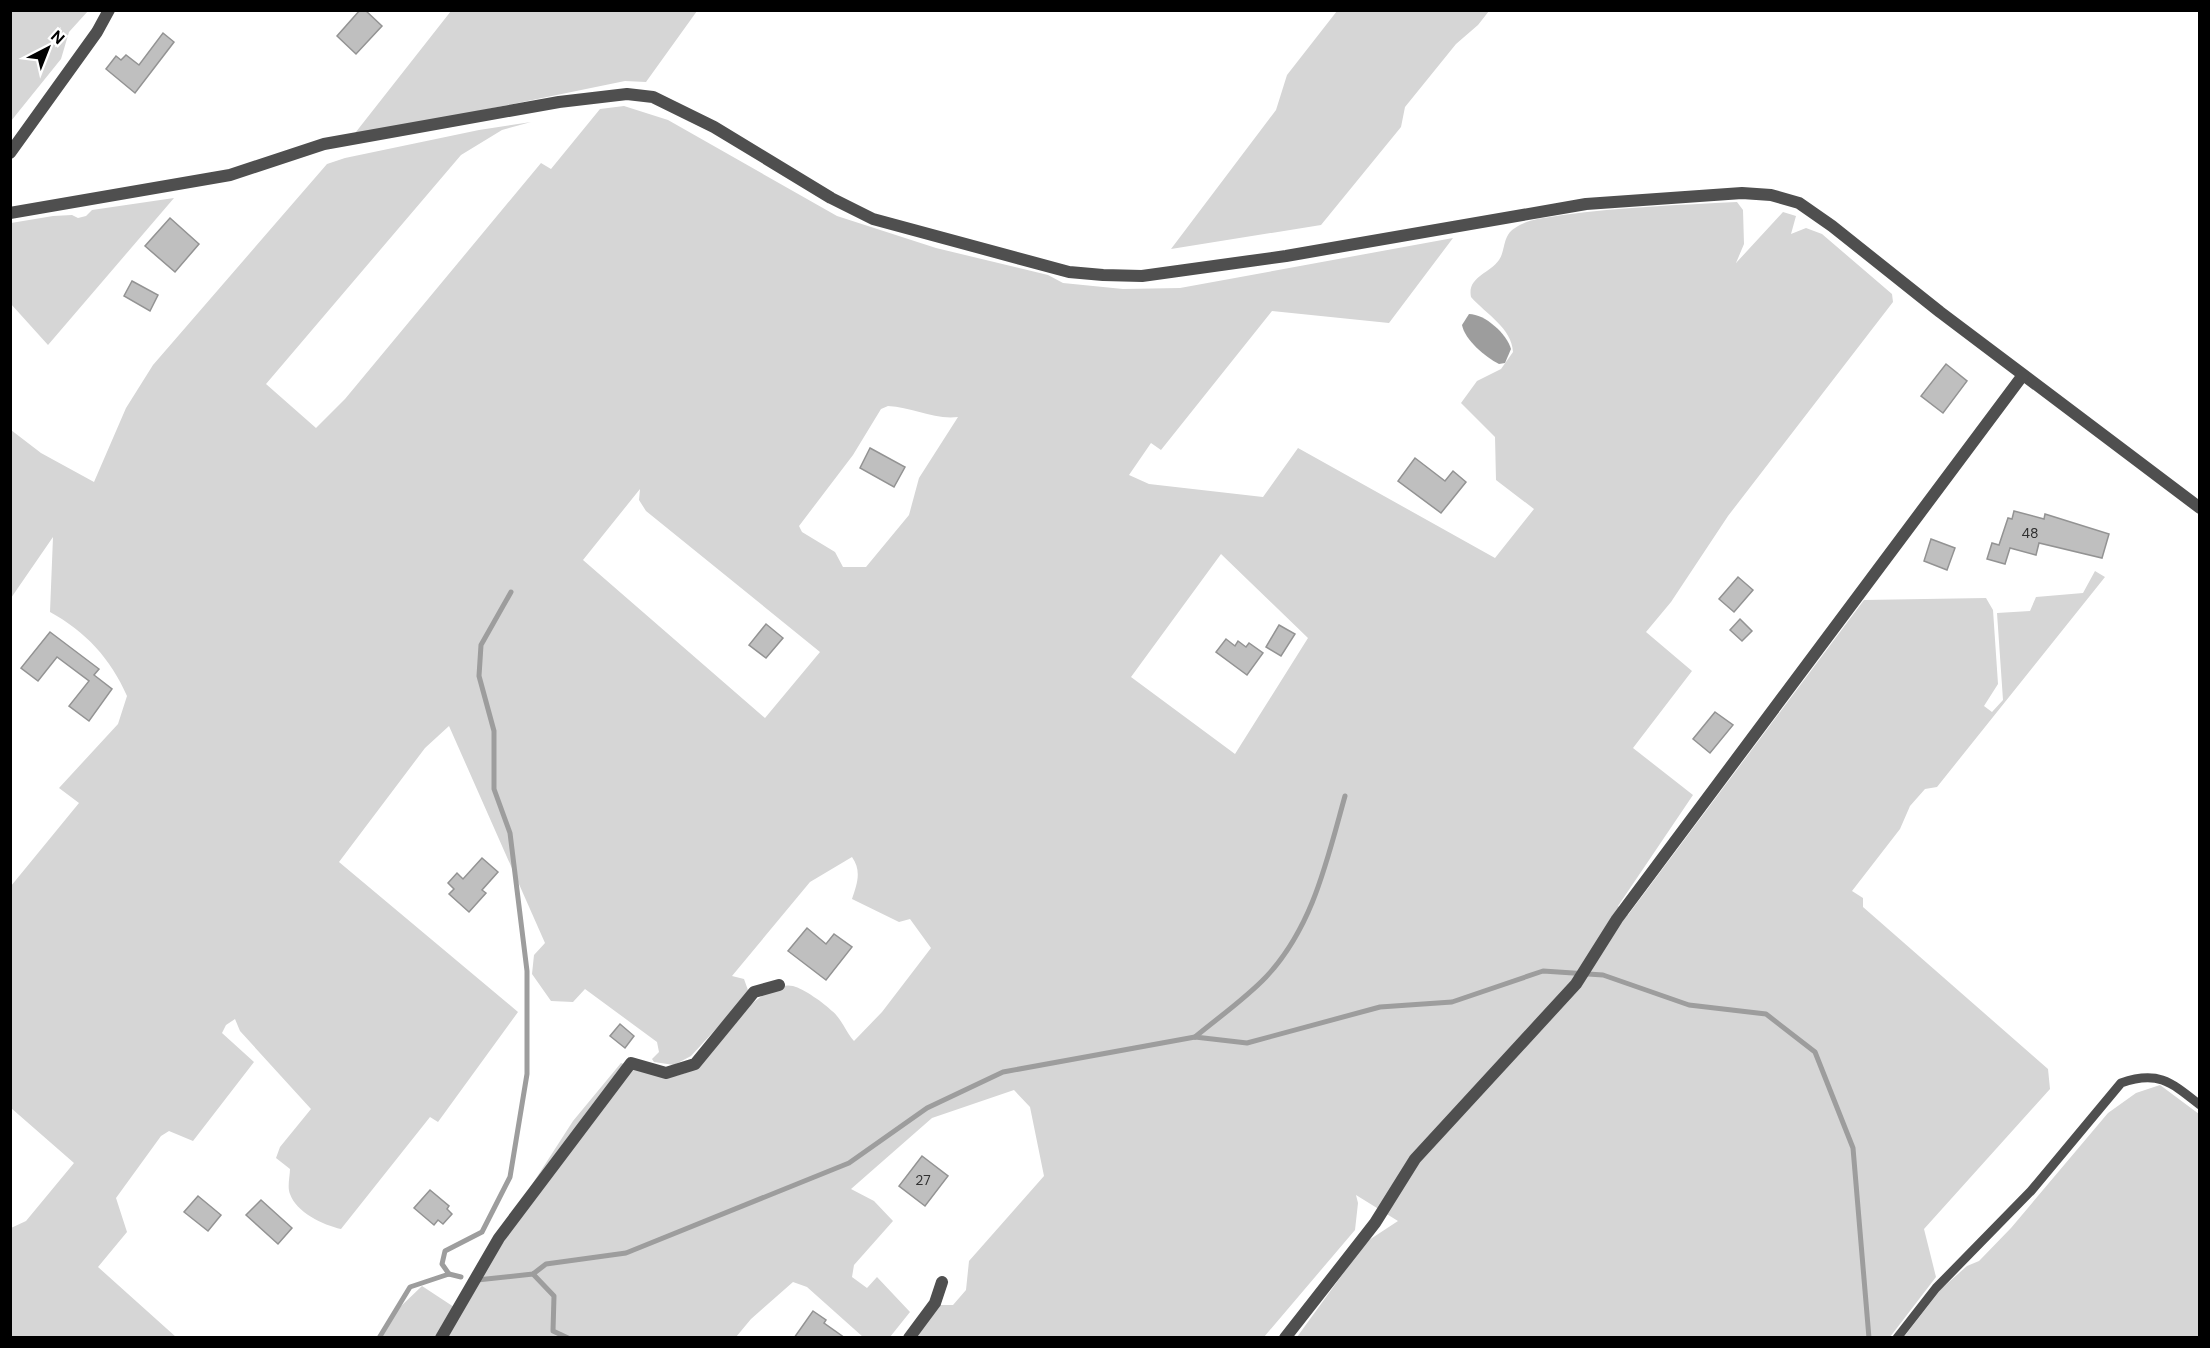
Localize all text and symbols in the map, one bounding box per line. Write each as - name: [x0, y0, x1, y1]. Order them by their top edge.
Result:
- north arrow: [18, 18, 78, 78]
- text: N: [46, 26, 69, 49]
- house number: 48: [2021, 524, 2039, 542]
- house number: 27: [915, 1171, 931, 1189]

